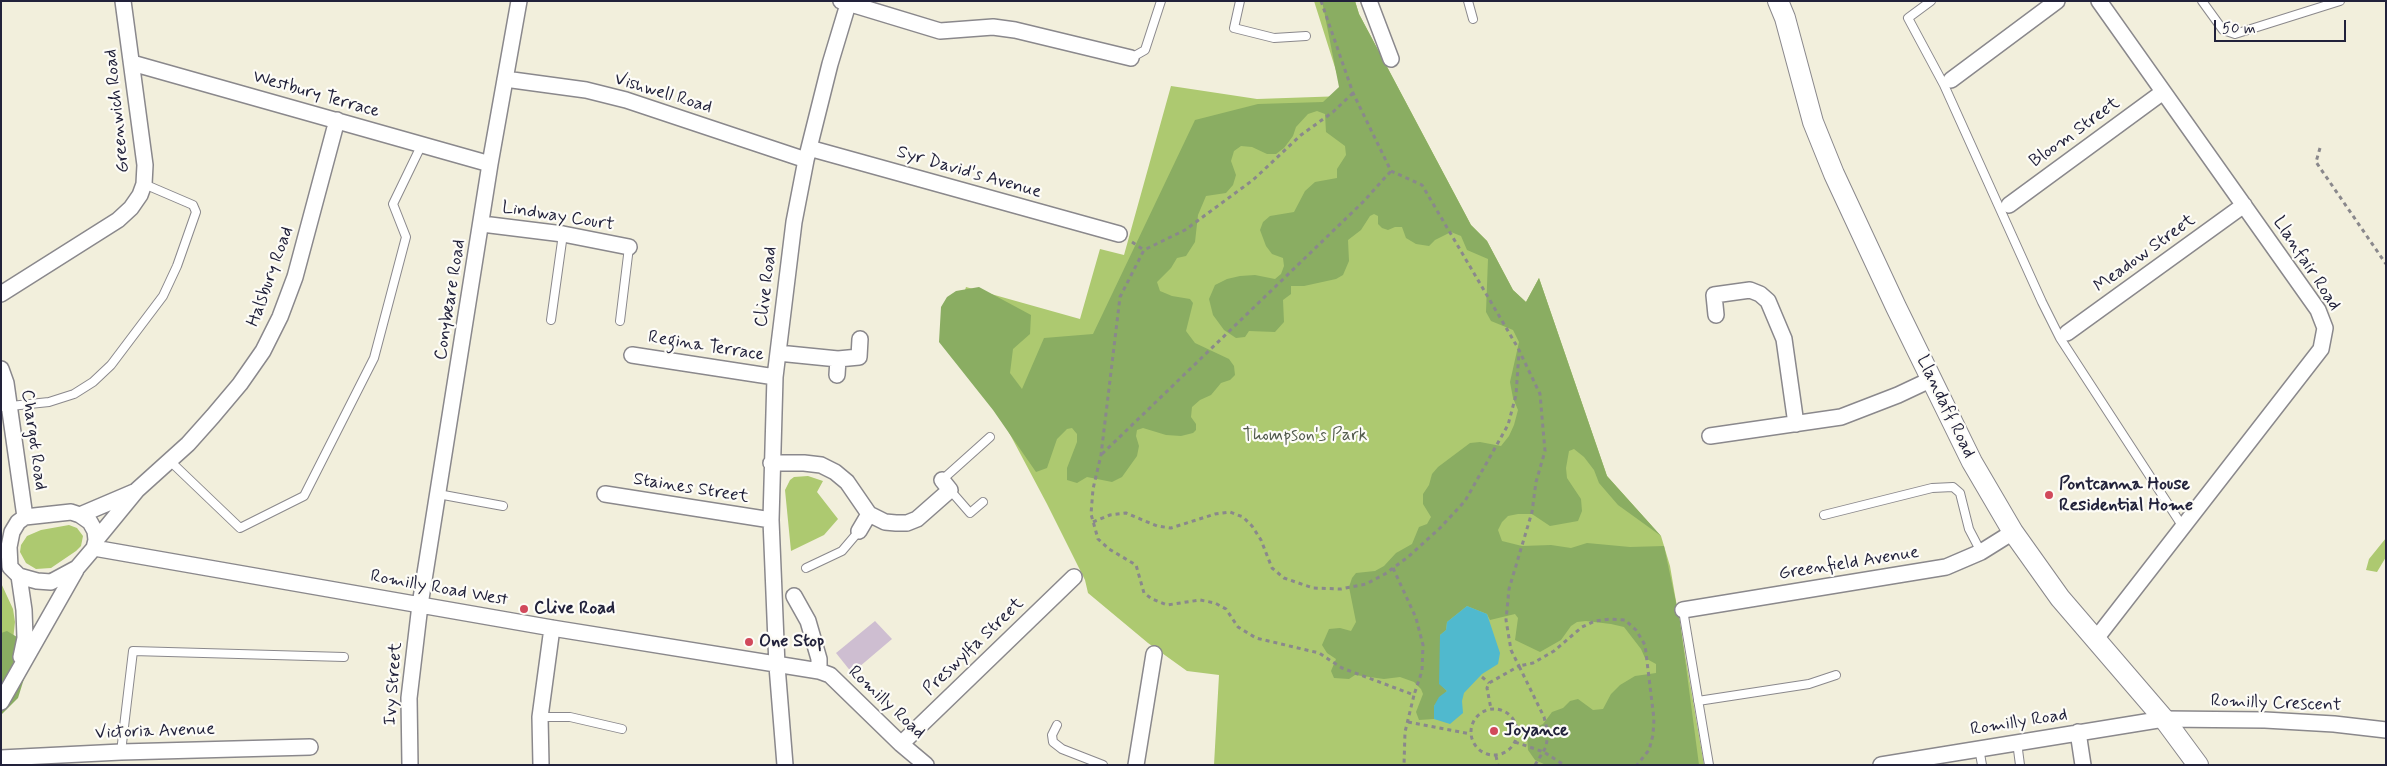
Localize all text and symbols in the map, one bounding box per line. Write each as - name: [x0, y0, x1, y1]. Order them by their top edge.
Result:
- scale bar: [2217, 10, 2350, 42]
- text: 50 m: [2222, 19, 2256, 39]
- street label: Greenwich Road: [101, 48, 135, 174]
- street label: Westbury Terrace: [250, 67, 382, 123]
- street label: Vishwell Road: [612, 69, 714, 119]
- street label: Bloom Street: [2026, 93, 2124, 173]
- street label: Syr David's Avenue: [894, 142, 1044, 204]
- street label: Lindway Court: [500, 197, 616, 237]
- street label: Meadow Street: [2090, 210, 2200, 298]
- street label: Llanfair Road: [2267, 213, 2345, 315]
- street label: Halsbury Road: [243, 224, 299, 330]
- street label: Conybeare Road: [431, 238, 471, 362]
- street label: Clive Road: [751, 245, 783, 329]
- street label: Regina Terrace: [646, 327, 766, 367]
- street label: Llandaff Road: [1911, 352, 1979, 462]
- street label: Chargot Road: [15, 388, 51, 492]
- park label: Thompson's Park: [1243, 425, 1367, 447]
- street label: Staines Street: [632, 469, 750, 509]
- place label: Pontcanna House Residential Home: [2059, 474, 2193, 516]
- marker: Pontcanna House Residential Home: [2043, 489, 2055, 501]
- street label: Greenfield Avenue: [1777, 542, 1921, 586]
- street label: Romilly Road West: [368, 566, 510, 612]
- street label: Preswylfa Street: [919, 594, 1029, 700]
- place label: Clive Road: [534, 598, 615, 620]
- marker: Clive Road: [518, 603, 530, 615]
- place label: One Stop: [759, 631, 824, 653]
- marker: One Stop: [743, 636, 755, 648]
- street label: Ivy Street: [380, 642, 408, 726]
- street label: Romilly Road: [843, 662, 929, 744]
- street label: Romilly Crescent: [2210, 691, 2342, 717]
- street label: Romilly Road: [1969, 705, 2069, 741]
- street label: Victoria Avenue: [95, 719, 215, 745]
- place label: Joyance: [1504, 720, 1568, 742]
- marker: Joyance: [1488, 725, 1500, 737]

